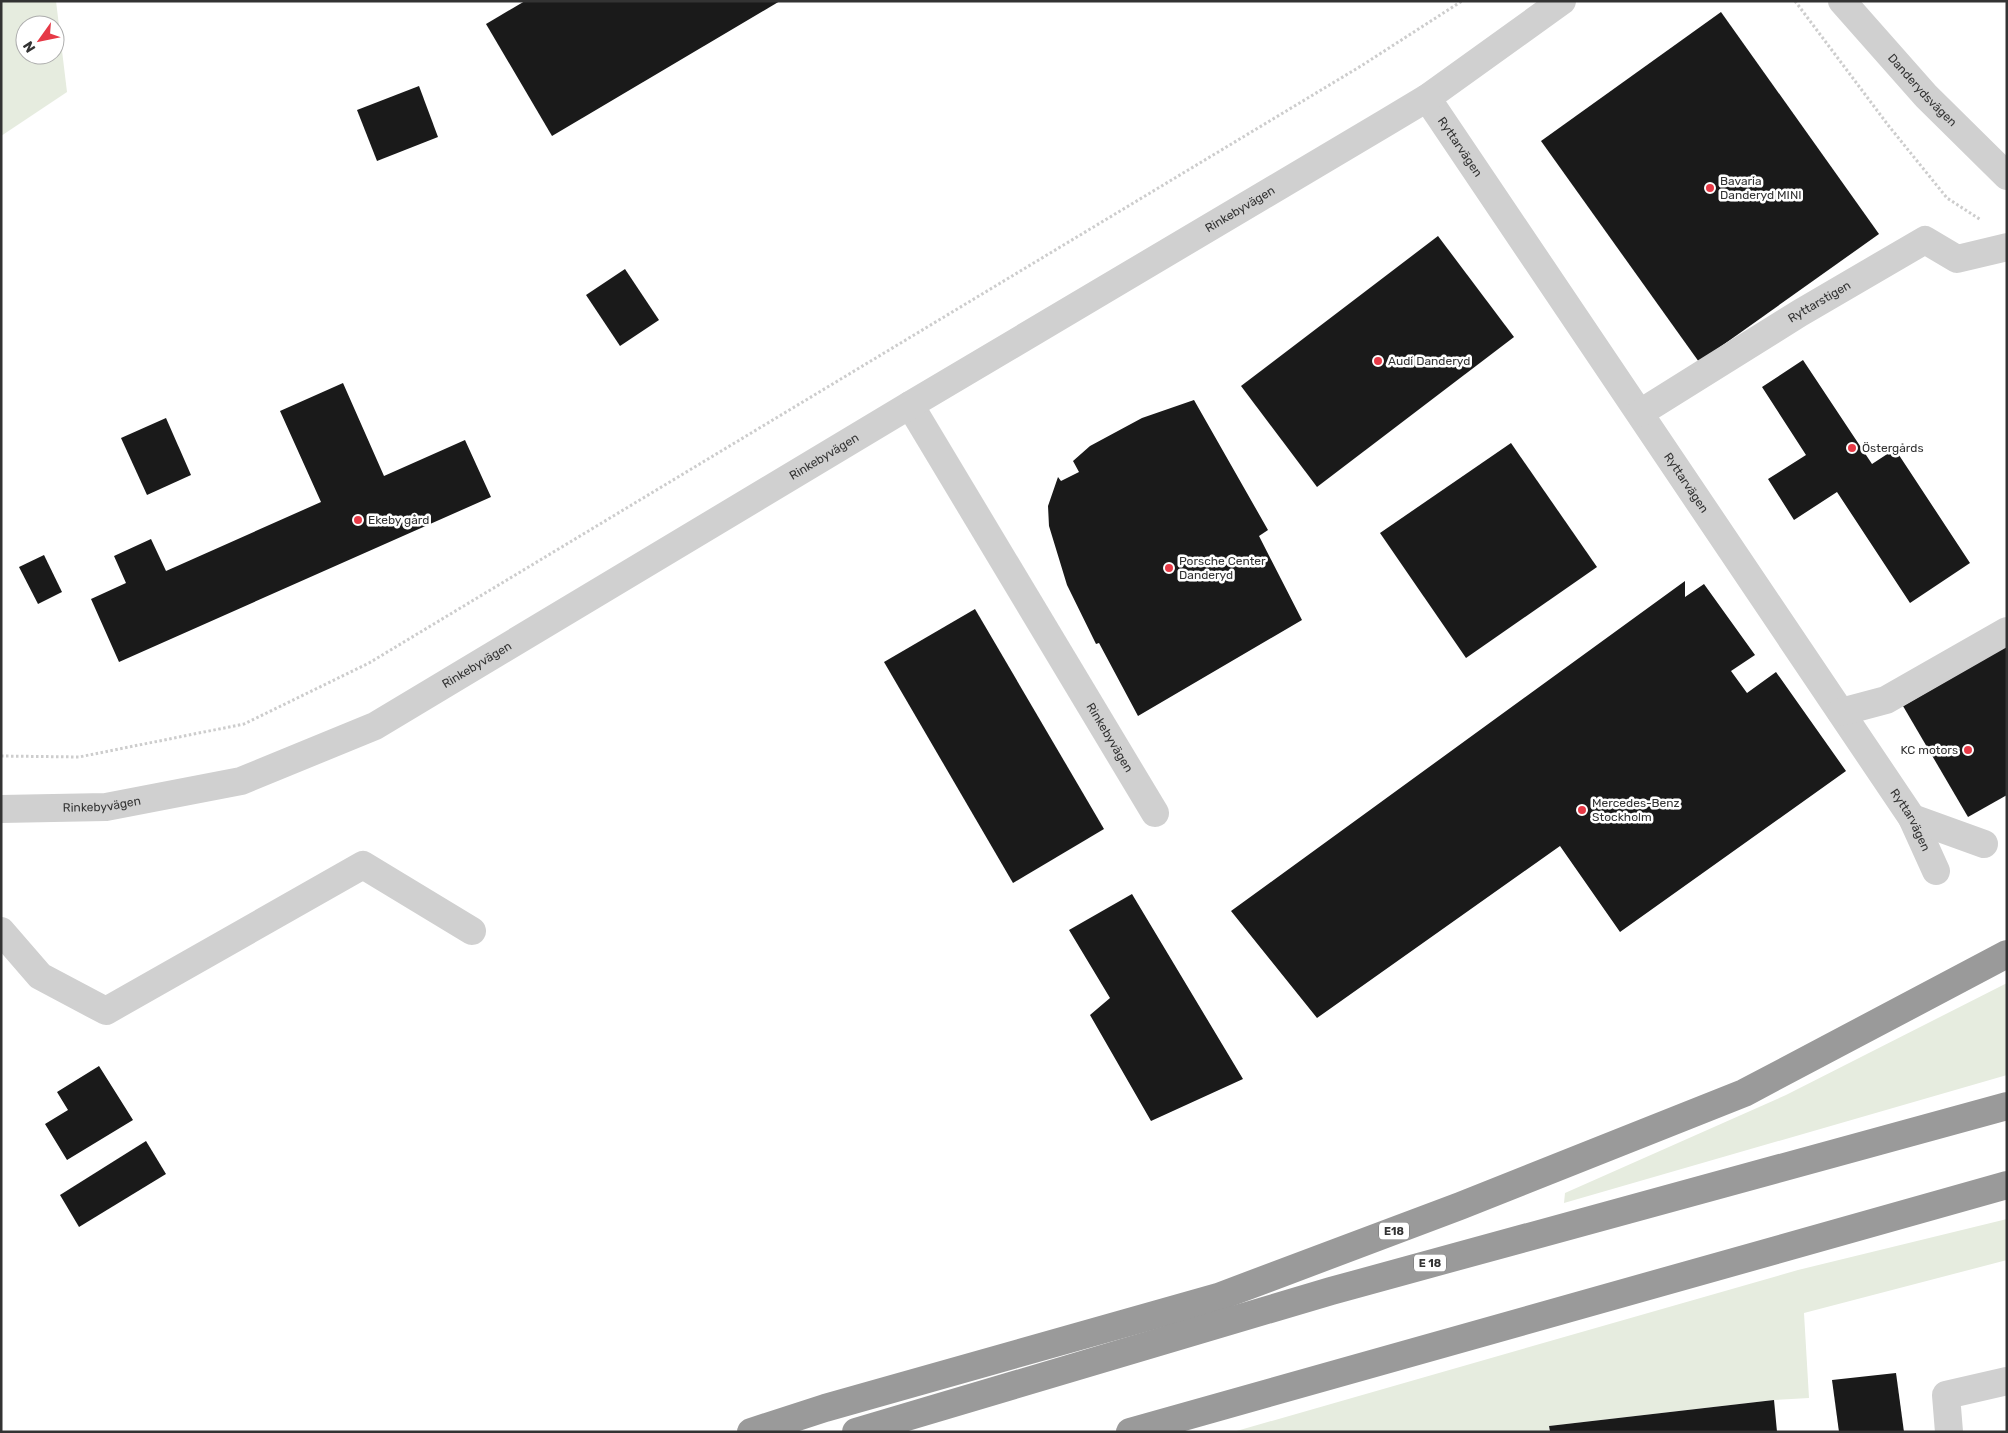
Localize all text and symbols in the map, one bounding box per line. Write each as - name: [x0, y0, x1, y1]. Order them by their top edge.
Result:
- north arrow: [15, 15, 65, 65]
- text: N: [20, 38, 39, 56]
- street label: Danderydsvägen: [1885, 51, 1960, 129]
- street label: Ryttarvägen: [1435, 114, 1485, 180]
- place label: Bavaria Danderyd MINI: [1720, 174, 1802, 202]
- marker: Bavaria Danderyd MINI: [1704, 182, 1716, 194]
- street label: Rinkebyvägen: [1203, 183, 1277, 235]
- street label: Ryttarstigen: [1786, 278, 1853, 326]
- place label: Audi Danderyd: [1388, 354, 1470, 368]
- marker: Audi Danderyd: [1372, 355, 1384, 367]
- street label: Rinkebyvägen: [787, 430, 861, 483]
- place label: Östergårds: [1862, 441, 1924, 455]
- marker: Östergårds: [1846, 442, 1858, 454]
- street label: Ryttarvägen: [1661, 450, 1711, 515]
- place label: Ekeby gård: [368, 513, 429, 527]
- marker: Ekeby gård: [352, 514, 364, 526]
- place label: Porsche Center Danderyd: [1179, 554, 1266, 582]
- marker: Porsche Center Danderyd: [1163, 562, 1175, 574]
- street label: Rinkebyvägen: [439, 639, 514, 691]
- street label: Rinkebyvägen: [1084, 700, 1136, 775]
- place label: KC motors: [1901, 743, 1958, 757]
- marker: KC motors: [1962, 744, 1974, 756]
- street label: Ryttarvägen: [1887, 786, 1933, 853]
- street label: Rinkebyvägen: [63, 793, 142, 815]
- place label: Mercedes-Benz Stockholm: [1592, 796, 1680, 824]
- marker: Mercedes-Benz Stockholm: [1576, 804, 1588, 816]
- road number: E18: [1379, 1222, 1409, 1240]
- road number: E 18: [1414, 1254, 1446, 1272]

